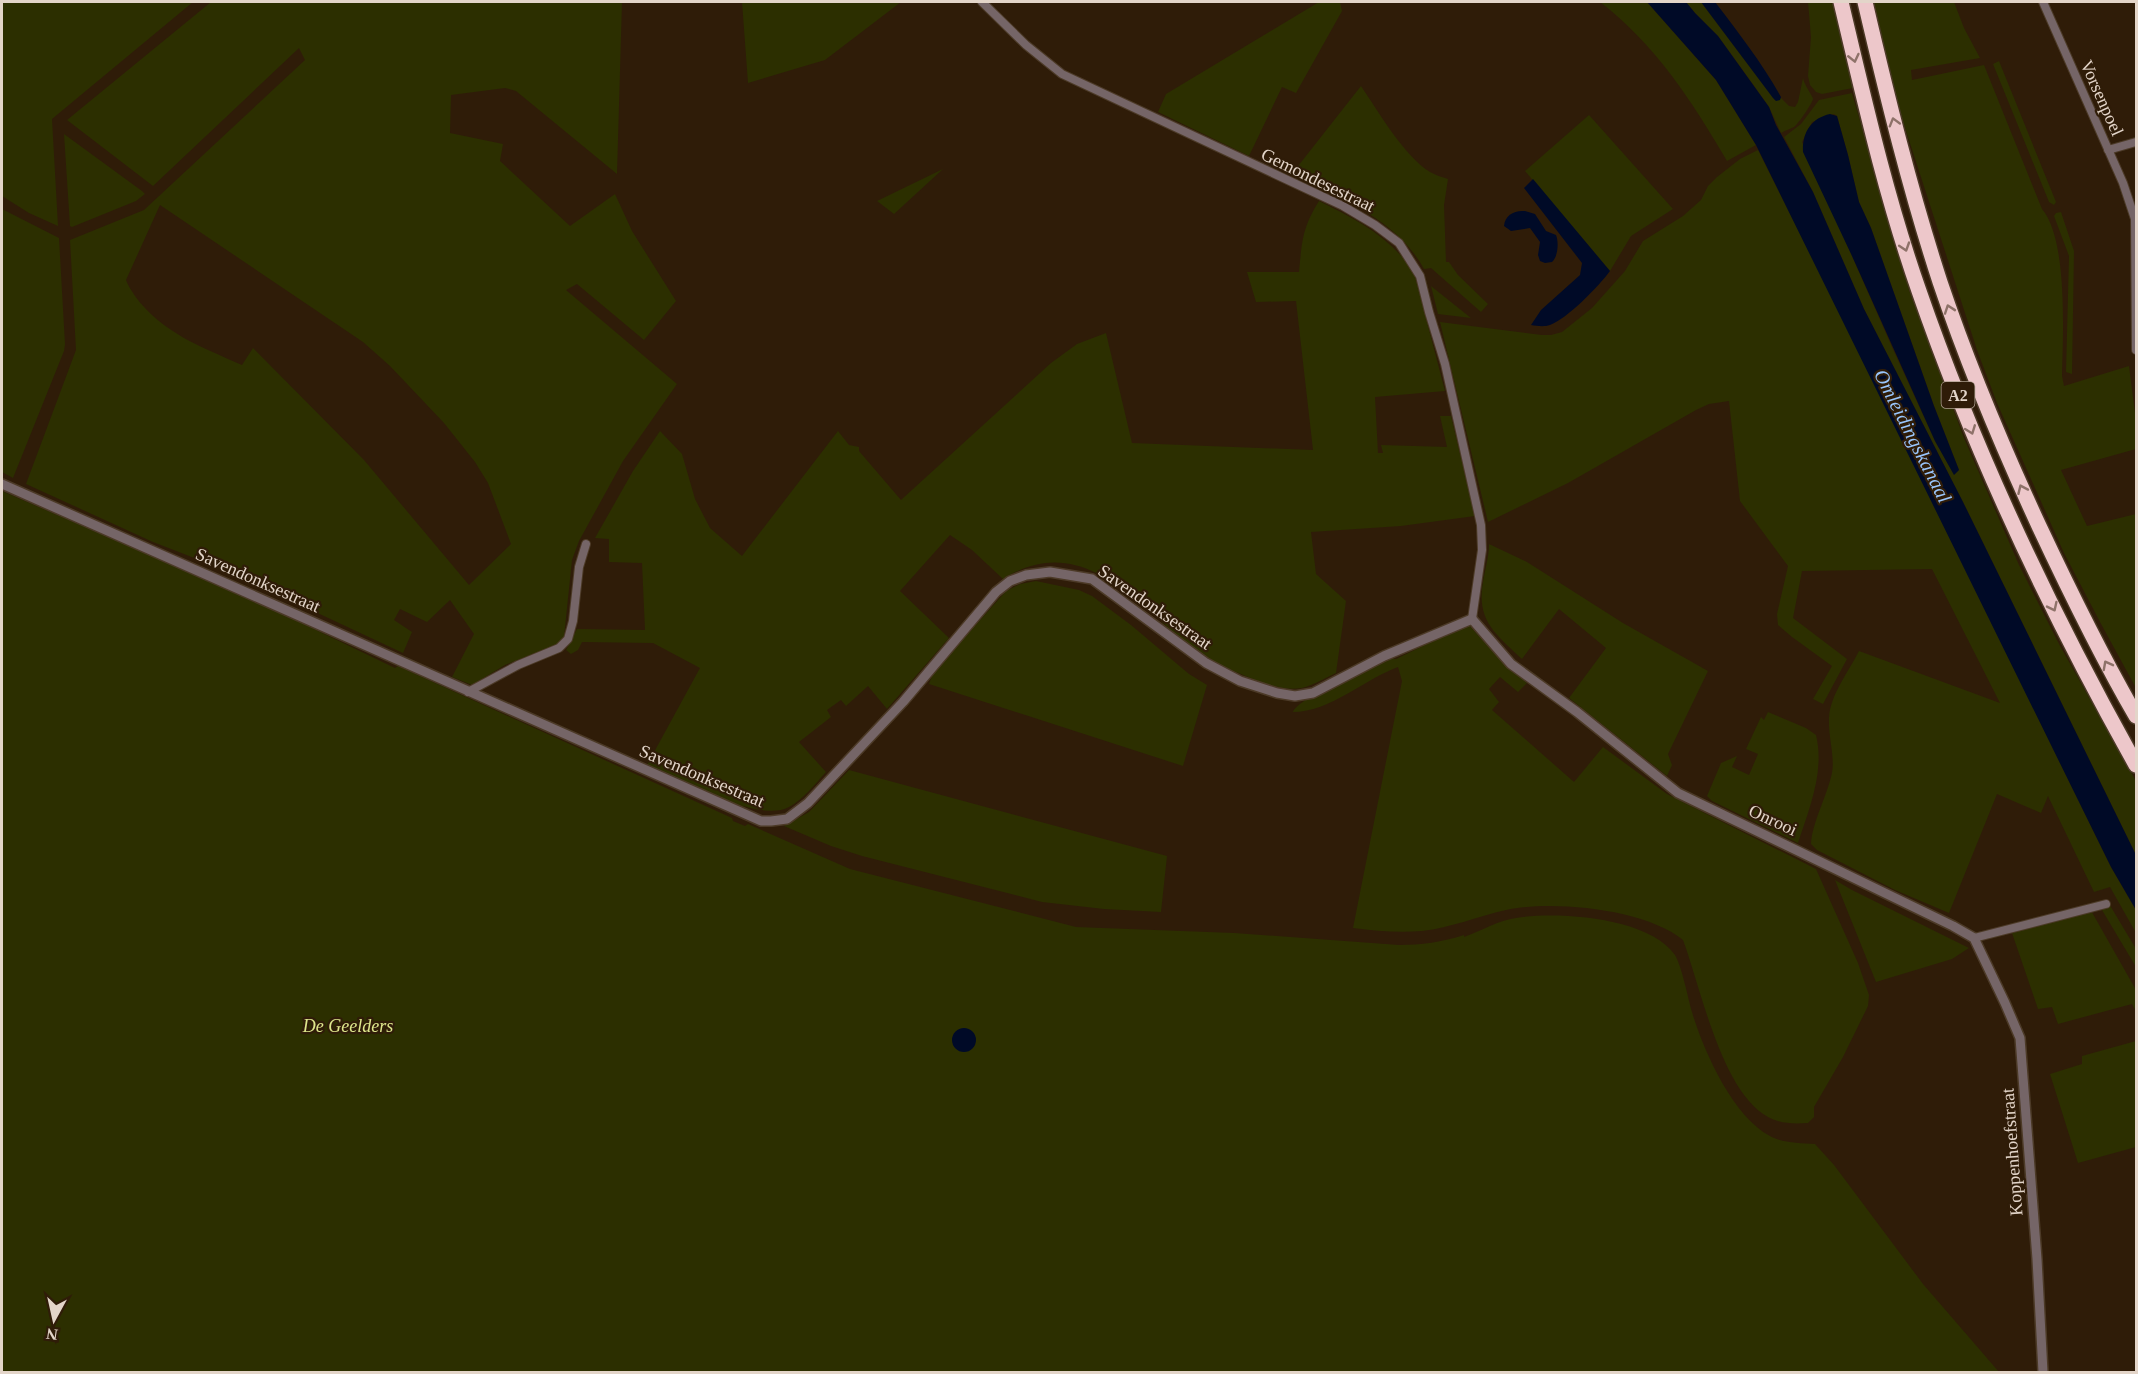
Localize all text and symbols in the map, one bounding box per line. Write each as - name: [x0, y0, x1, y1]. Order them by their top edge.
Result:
- one-way arrow: [1847, 53, 1860, 63]
- street label: Vorsenpoel: [2076, 57, 2128, 139]
- one-way arrow: [1889, 117, 1901, 128]
- street label: Gemondesestraat: [1258, 144, 1378, 216]
- one-way arrow: [1898, 241, 1910, 252]
- one-way arrow: [1944, 304, 1957, 315]
- water label: Omleidingskanaal: [1869, 366, 1956, 507]
- road number: A2: [1942, 382, 1974, 408]
- one-way arrow: [1964, 424, 1976, 435]
- one-way arrow: [2018, 485, 2030, 496]
- street label: Savendonksestraat: [193, 544, 323, 616]
- street label: Savendonksestraat: [1094, 560, 1216, 654]
- one-way arrow: [2045, 601, 2057, 612]
- one-way arrow: [2103, 661, 2114, 671]
- street label: Savendonksestraat: [636, 741, 768, 811]
- street label: Onrooi: [1746, 800, 1800, 840]
- park label: De Geelders: [302, 1016, 393, 1036]
- street label: Koppenhoefstraat: [1998, 1087, 2026, 1217]
- north arrow: [24, 1290, 84, 1350]
- text: N: [45, 1325, 59, 1344]

